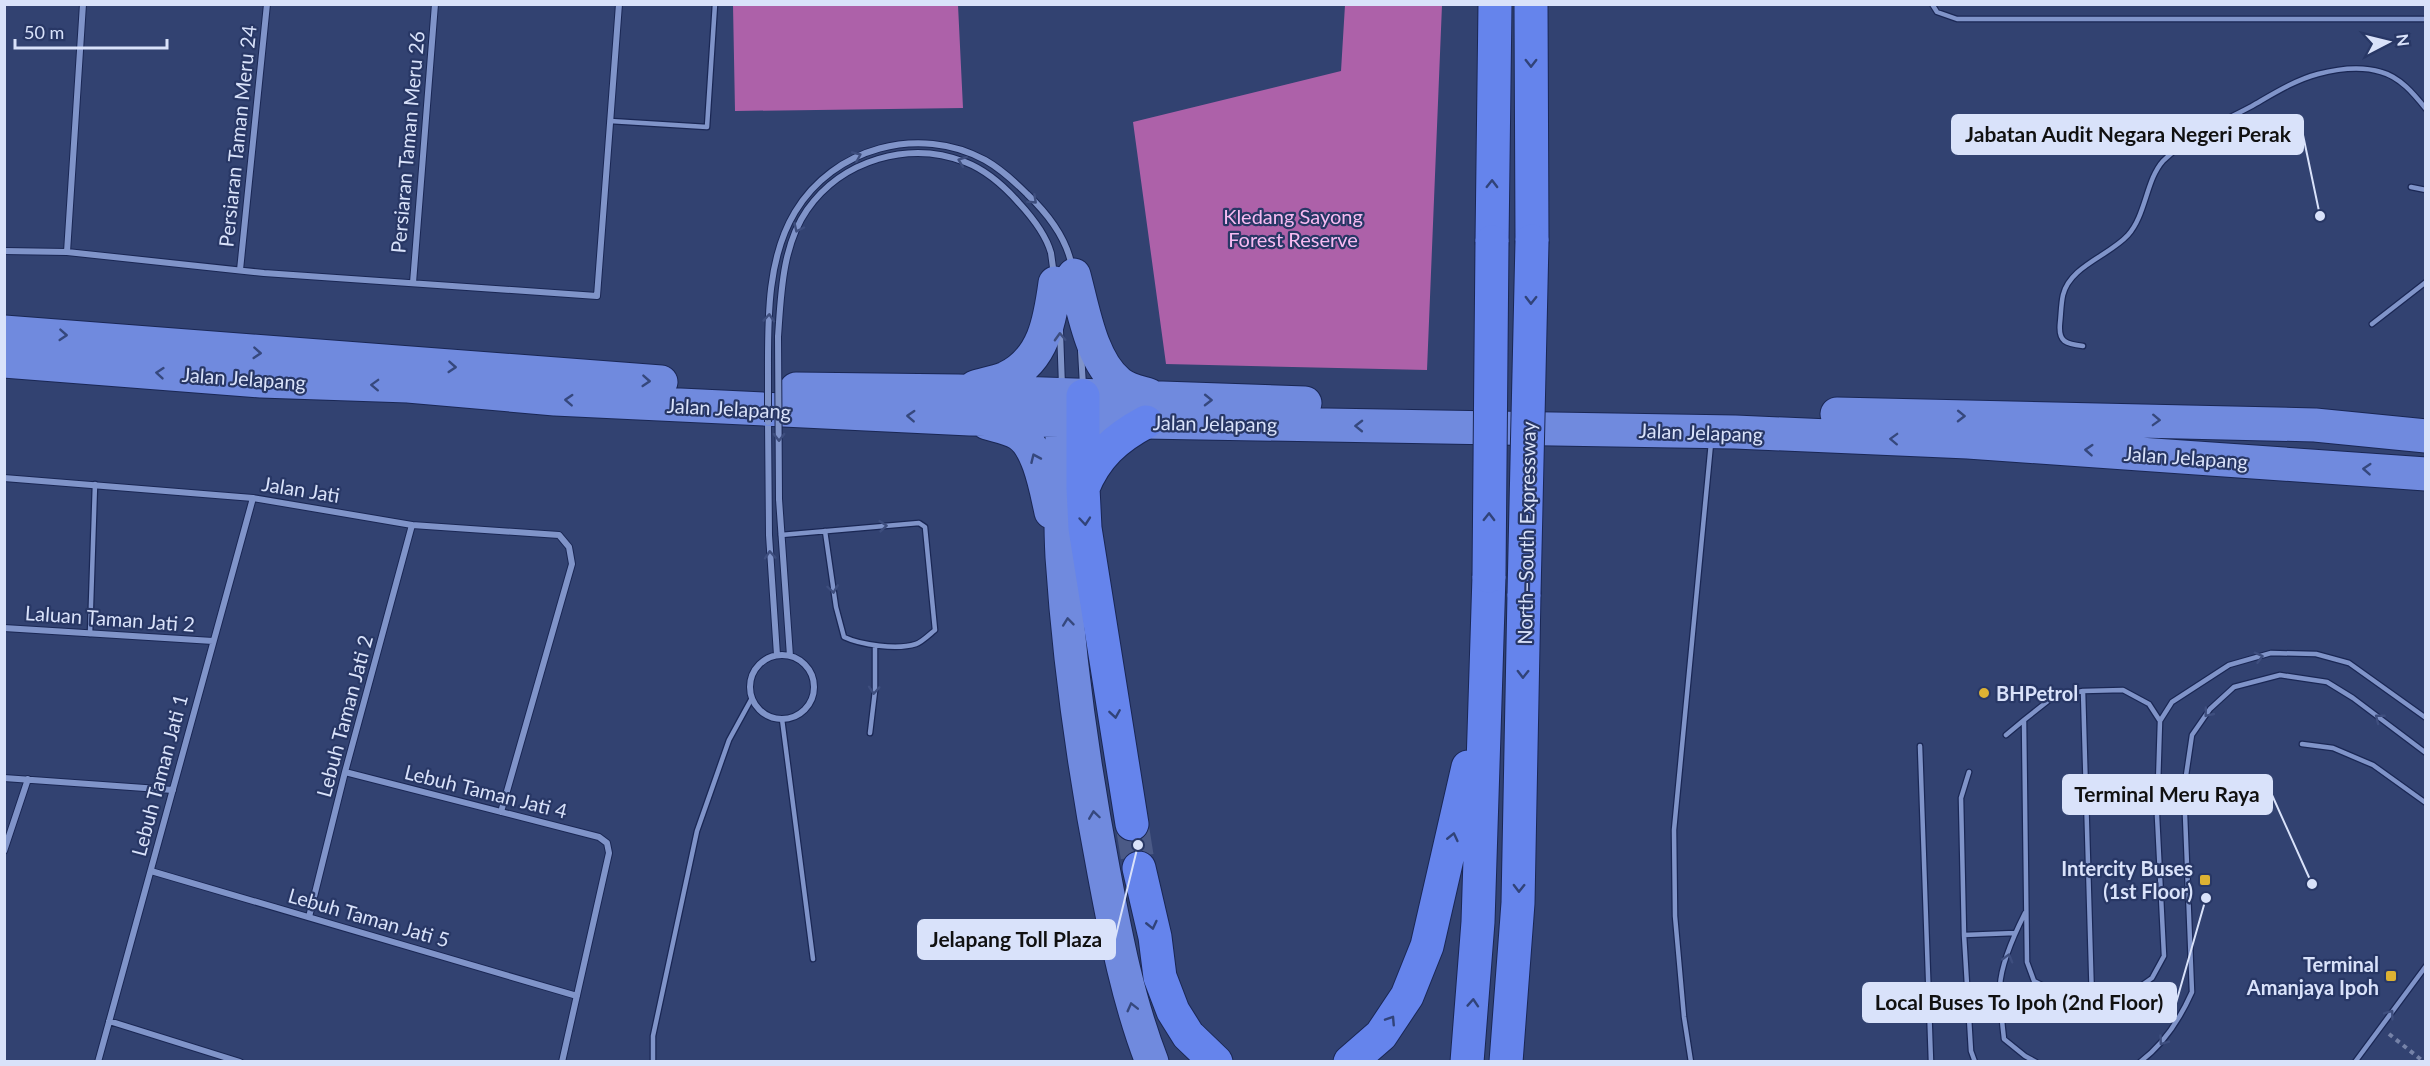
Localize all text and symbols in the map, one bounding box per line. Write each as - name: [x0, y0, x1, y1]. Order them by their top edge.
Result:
- scale bar: [15, 12, 166, 50]
- north arrow: [2358, 12, 2418, 72]
- text: 50 m: [24, 21, 64, 43]
- street label: Persiaran Taman Meru 24: [213, 23, 261, 248]
- street label: Persiaran Taman Meru 26: [385, 30, 429, 254]
- text: N: [2393, 33, 2414, 47]
- one-way arrow: [1524, 58, 1537, 67]
- callout: Jabatan Audit Negara Negeri Perak: [1952, 115, 2303, 154]
- text: Jabatan Audit Negara Negeri Perak: [1965, 121, 2292, 146]
- one-way arrow: [851, 151, 862, 163]
- one-way arrow: [957, 156, 968, 168]
- one-way arrow: [1486, 179, 1499, 188]
- one-way arrow: [1026, 192, 1037, 203]
- park label: Kledang Sayong Forest Reserve: [1223, 204, 1363, 251]
- one-way arrow: [793, 222, 805, 233]
- one-way arrow: [1525, 295, 1537, 304]
- one-way arrow: [762, 313, 775, 322]
- one-way arrow: [58, 329, 67, 342]
- one-way arrow: [1054, 332, 1067, 341]
- one-way arrow: [253, 346, 262, 359]
- one-way arrow: [447, 360, 456, 373]
- street label: Jalan Jelapang: [181, 362, 307, 394]
- one-way arrow: [155, 367, 164, 380]
- one-way arrow: [642, 375, 651, 388]
- one-way arrow: [371, 378, 380, 391]
- street label: Jalan Jelapang: [666, 393, 792, 423]
- one-way arrow: [565, 394, 574, 407]
- one-way arrow: [1203, 394, 1212, 407]
- one-way arrow: [907, 410, 916, 423]
- street label: Jalan Jelapang: [1153, 410, 1277, 436]
- one-way arrow: [1956, 410, 1965, 422]
- one-way arrow: [2151, 414, 2160, 427]
- street label: Jalan Jelapang: [1638, 418, 1764, 446]
- one-way arrow: [1355, 419, 1364, 432]
- street label: North–South Expressway: [1512, 420, 1540, 645]
- one-way arrow: [1890, 432, 1899, 445]
- one-way arrow: [773, 433, 785, 442]
- street label: Jalan Jelapang: [2123, 441, 2249, 473]
- one-way arrow: [2084, 444, 2093, 457]
- one-way arrow: [1030, 453, 1042, 464]
- one-way arrow: [2363, 463, 2372, 476]
- street label: Jalan Jati: [260, 471, 342, 507]
- one-way arrow: [1483, 513, 1495, 522]
- one-way arrow: [1078, 517, 1091, 526]
- one-way arrow: [878, 520, 887, 533]
- one-way arrow: [764, 550, 777, 559]
- one-way arrow: [827, 585, 839, 594]
- street label: Laluan Taman Jati 2: [24, 600, 196, 636]
- one-way arrow: [1062, 618, 1075, 627]
- street label: Lebuh Taman Jati 2: [311, 632, 377, 800]
- one-way arrow: [2254, 651, 2264, 664]
- one-way arrow: [1517, 669, 1529, 678]
- place label: BHPetrol: [1996, 681, 2078, 705]
- one-way arrow: [868, 686, 881, 695]
- marker: BHPetrol: [1977, 686, 1991, 700]
- street label: Lebuh Taman Jati 1: [126, 691, 192, 859]
- one-way arrow: [2205, 706, 2216, 717]
- one-way arrow: [1108, 709, 1121, 719]
- one-way arrow: [2375, 714, 2386, 725]
- street label: Lebuh Taman Jati 4: [402, 759, 570, 823]
- callout: Terminal Meru Raya: [2063, 775, 2272, 814]
- text: Terminal Meru Raya: [2074, 781, 2260, 806]
- one-way arrow: [1088, 811, 1100, 820]
- one-way arrow: [1445, 832, 1458, 842]
- place label: Intercity Buses (1st Floor): [2061, 856, 2193, 903]
- marker: Intercity Buses (1st Floor): [2198, 873, 2212, 887]
- street label: Lebuh Taman Jati 5: [286, 883, 452, 951]
- one-way arrow: [1512, 884, 1525, 893]
- one-way arrow: [1145, 919, 1158, 929]
- callout: Jelapang Toll Plaza: [918, 920, 1115, 959]
- text: Jelapang Toll Plaza: [930, 926, 1102, 951]
- place label: Terminal Amanjaya Ipoh: [2246, 952, 2379, 999]
- one-way arrow: [2000, 953, 2013, 963]
- marker: Terminal Amanjaya Ipoh: [2384, 969, 2398, 983]
- callout: Local Buses To Ipoh (2nd Floor): [1863, 983, 2176, 1022]
- text: Local Buses To Ipoh (2nd Floor): [1875, 989, 2163, 1014]
- one-way arrow: [1466, 999, 1479, 1008]
- one-way arrow: [1127, 1002, 1140, 1012]
- one-way arrow: [2383, 1010, 2394, 1021]
- one-way arrow: [1383, 1016, 1395, 1026]
- one-way arrow: [2159, 1034, 2170, 1045]

